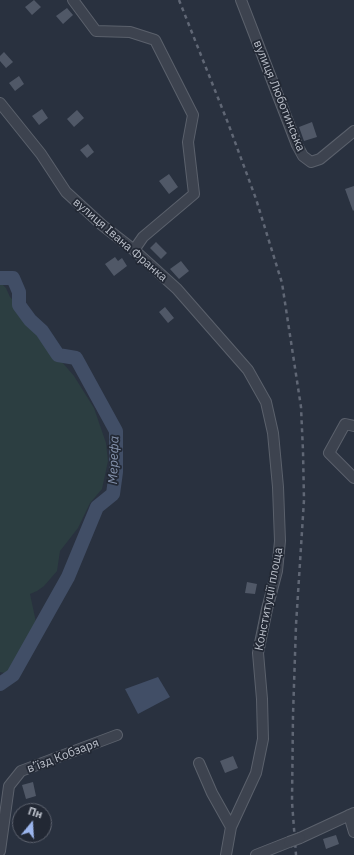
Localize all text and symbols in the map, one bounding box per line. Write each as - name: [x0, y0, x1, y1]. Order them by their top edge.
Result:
- street label: вулиця Люботинська: [250, 38, 308, 154]
- street label: вулиця Івана Франка: [70, 195, 170, 285]
- water label: Мерефа: [105, 435, 123, 485]
- street label: Конституції площа: [252, 546, 286, 652]
- street label: в’їзд Кобзаря: [25, 736, 101, 776]
- north arrow: [12, 803, 52, 843]
- text: Пн: [26, 804, 44, 821]

